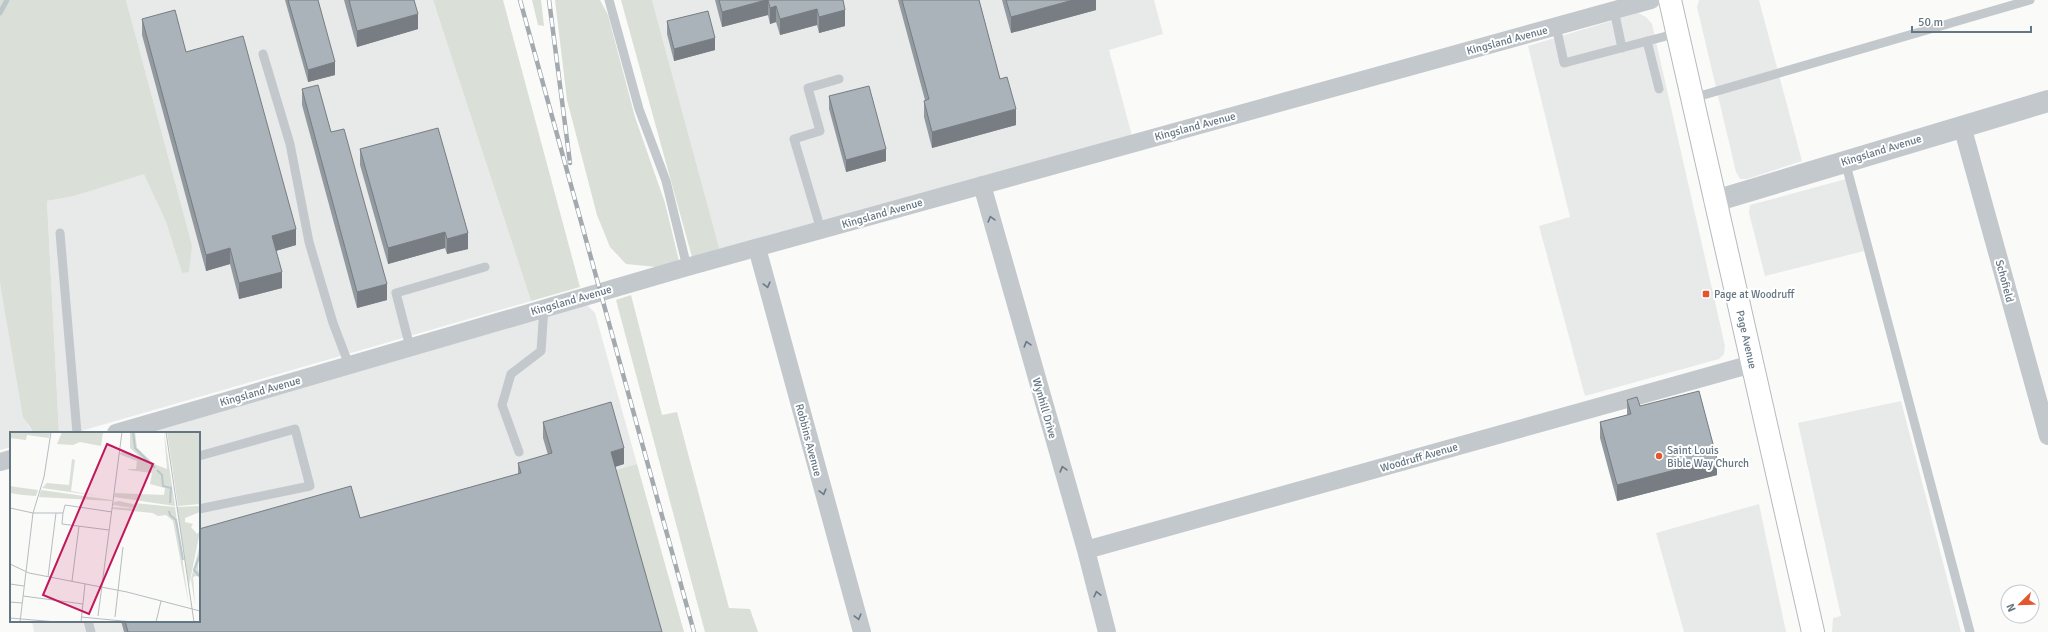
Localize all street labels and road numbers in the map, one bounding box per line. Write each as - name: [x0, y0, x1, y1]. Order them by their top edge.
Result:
- street label: Kingsland Avenue: [1465, 23, 1549, 58]
- street label: Kingsland Avenue: [1153, 109, 1237, 144]
- street label: Kingsland Avenue: [1839, 132, 1923, 169]
- street label: Kingsland Avenue: [840, 196, 924, 231]
- street label: Schofield: [1993, 258, 2017, 304]
- street label: Kingsland Avenue: [529, 283, 613, 318]
- street label: Page Avenue: [1733, 309, 1759, 370]
- street label: Kingsland Avenue: [218, 374, 302, 409]
- street label: Wynhill Drive: [1030, 376, 1059, 440]
- street label: Robbins Avenue: [793, 403, 824, 478]
- street label: Woodruff Avenue: [1379, 440, 1459, 475]

